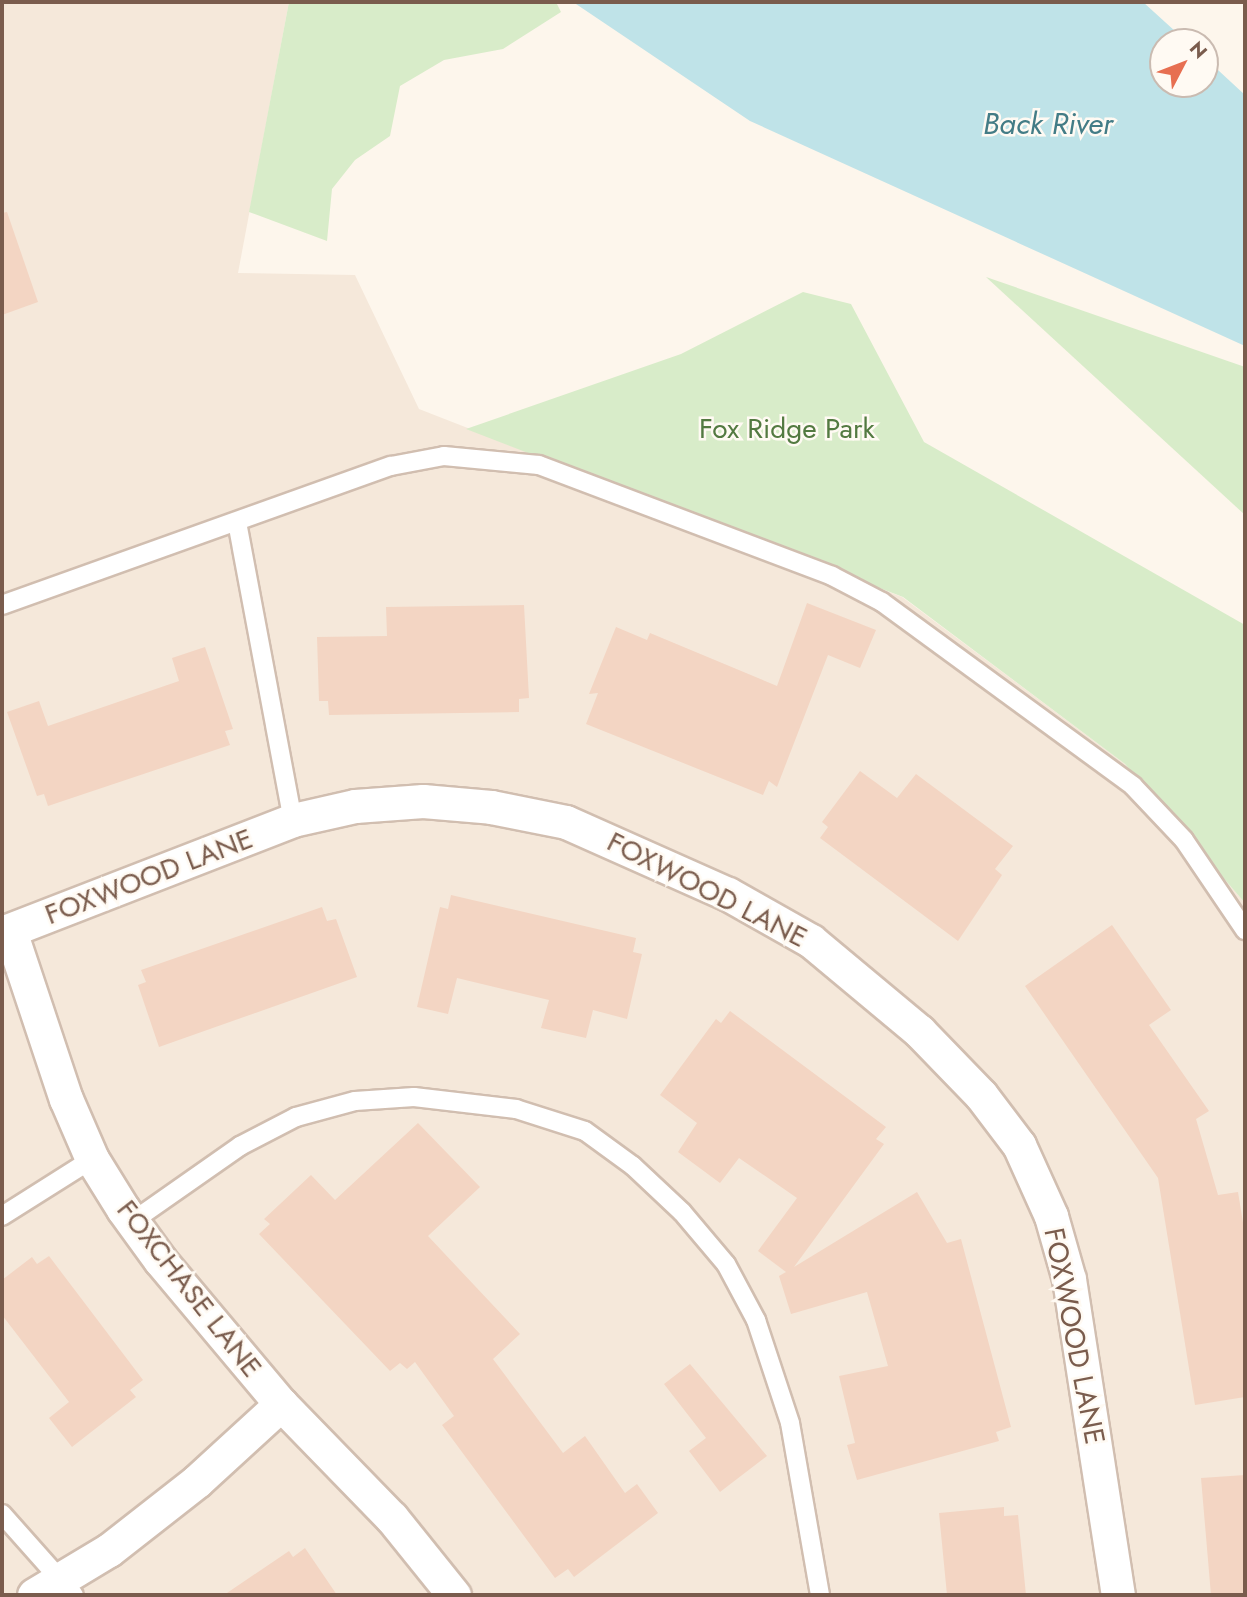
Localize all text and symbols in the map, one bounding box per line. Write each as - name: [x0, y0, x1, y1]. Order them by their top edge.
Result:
- north arrow: [1149, 28, 1219, 98]
- text: N: [1183, 35, 1214, 65]
- water label: Back River: [983, 106, 1113, 142]
- park label: Fox Ridge Park: [699, 412, 875, 446]
- street label: FOXWOOD LANE: [40, 822, 258, 932]
- street label: FOXWOOD LANE: [602, 825, 812, 955]
- street label: FOXCHASE LANE: [109, 1194, 269, 1384]
- street label: FOXWOOD LANE: [1037, 1225, 1111, 1447]

